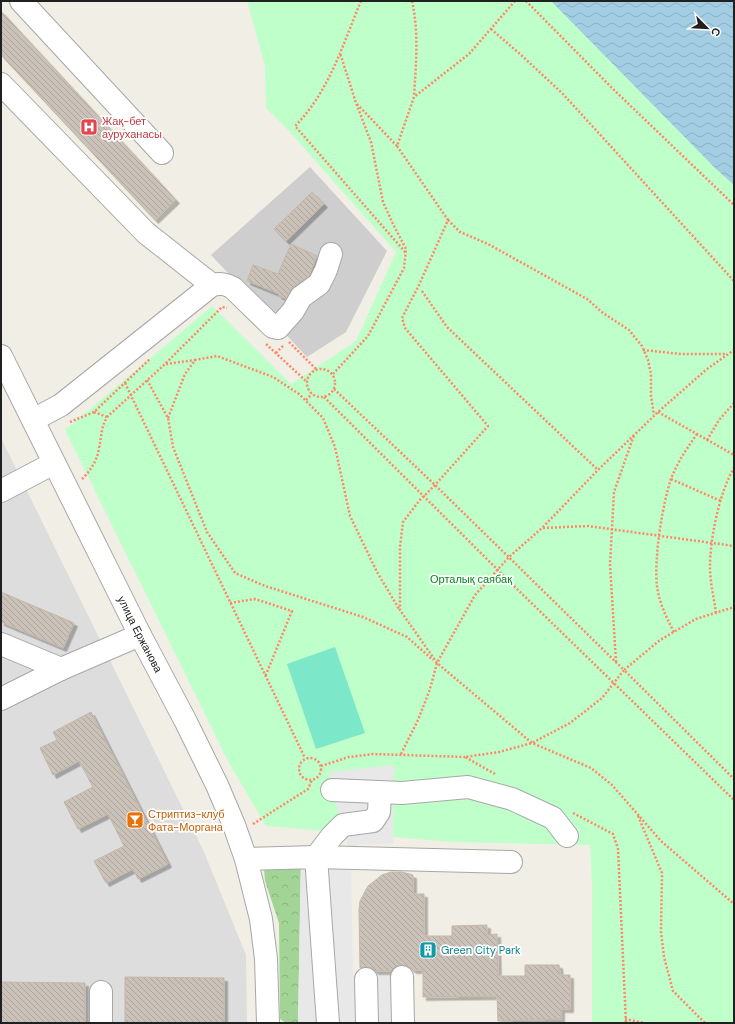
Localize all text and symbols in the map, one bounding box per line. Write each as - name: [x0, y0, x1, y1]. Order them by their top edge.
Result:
- north arrow: [687, 8, 727, 48]
- text: С: [708, 26, 724, 39]
- place label: Жақ-бет ауруханасы: [102, 114, 162, 141]
- hospital icon: Жақ-бет ауруханасы: [79, 117, 99, 137]
- park label: Орталық саябақ: [430, 572, 512, 586]
- street label: улица Ержанова: [115, 594, 166, 676]
- place label: Стриптиз-клуб Фата-Моргана: [148, 807, 225, 834]
- bar icon: Стриптиз-клуб Фата-Моргана: [125, 810, 145, 830]
- building icon: Green City Park: [418, 940, 438, 960]
- place label: Green City Park: [441, 943, 521, 957]

